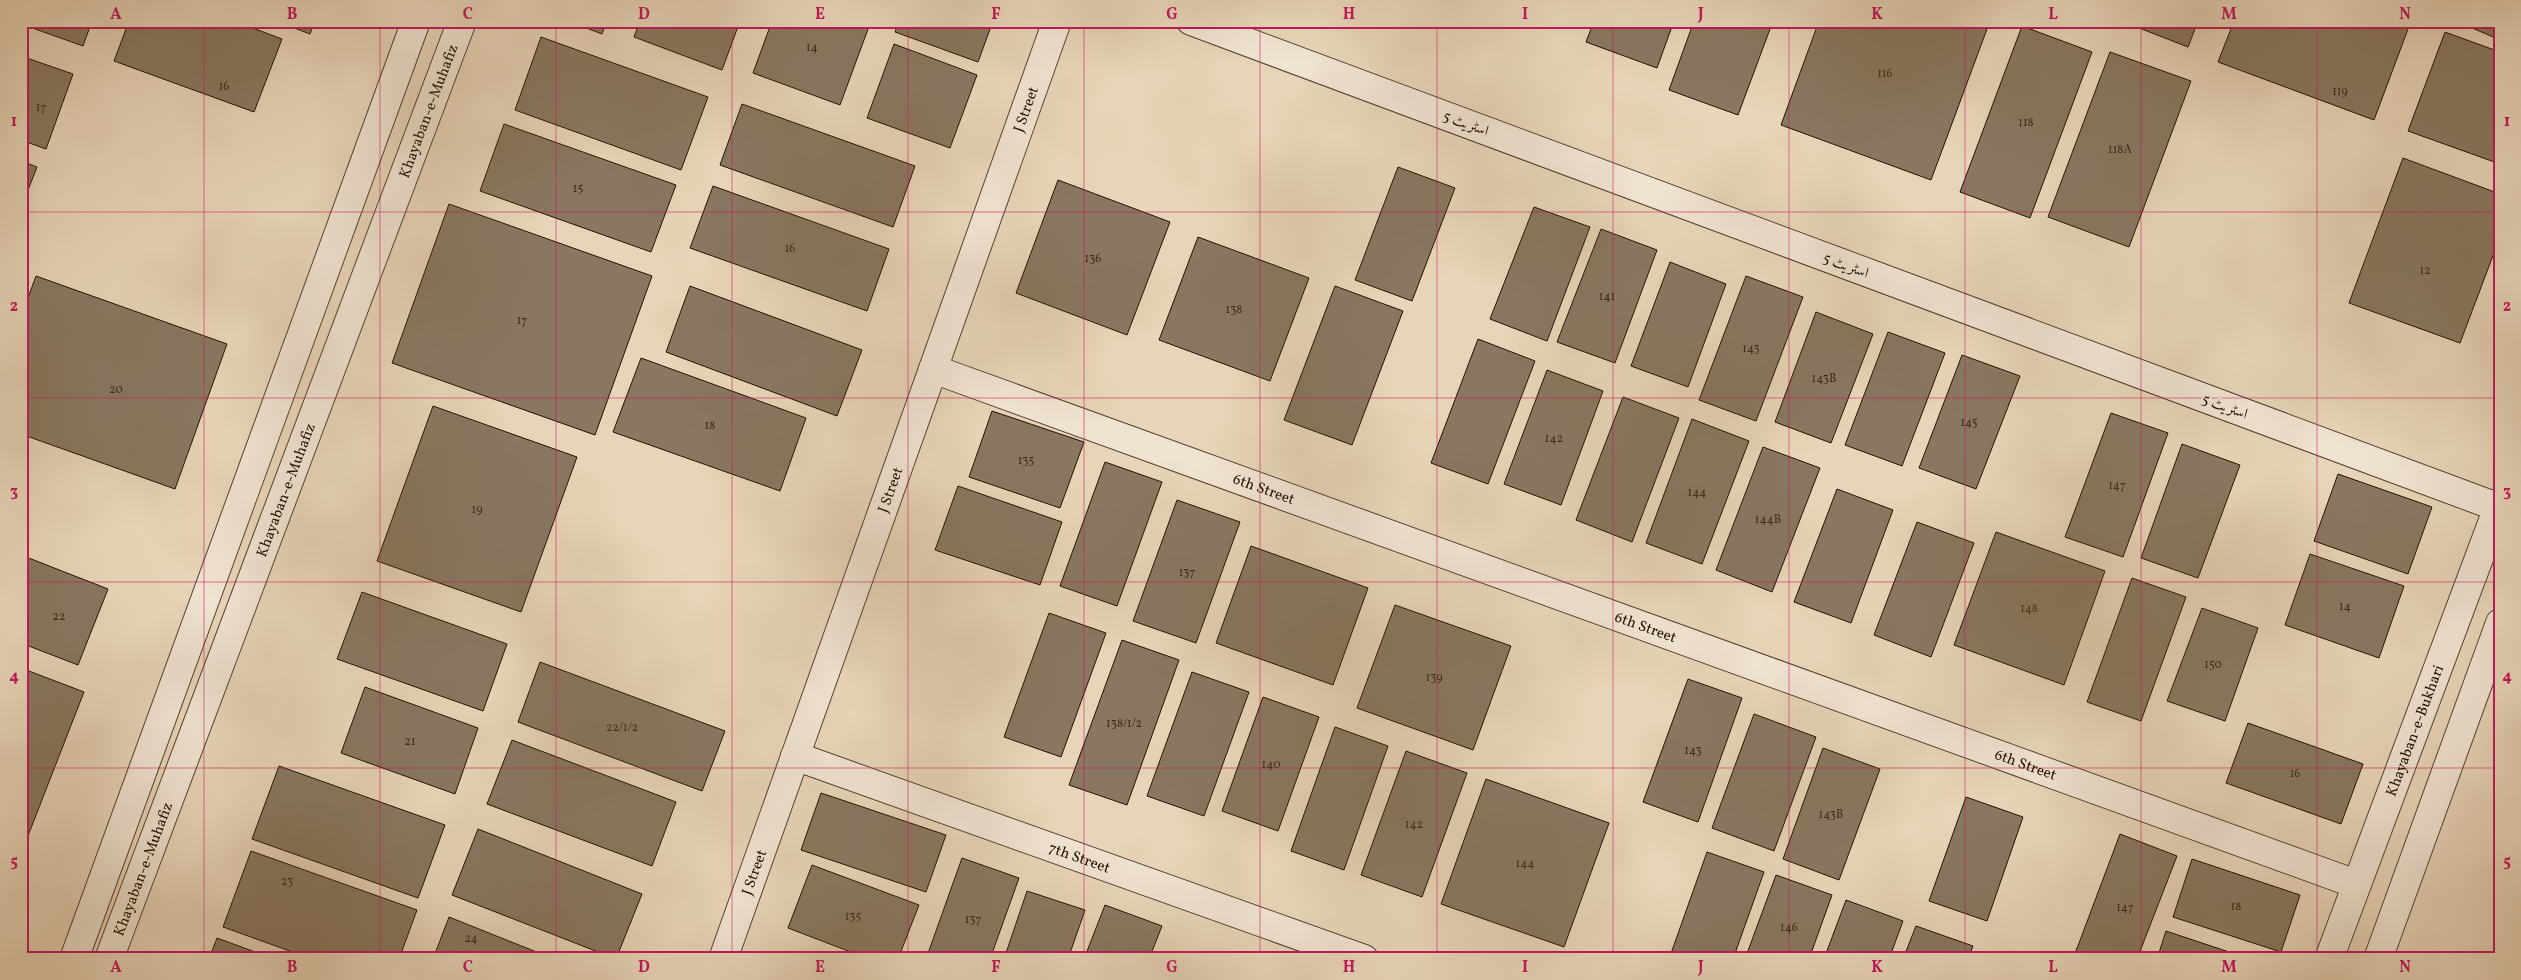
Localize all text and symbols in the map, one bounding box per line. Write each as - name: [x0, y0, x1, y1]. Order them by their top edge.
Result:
- text: A: [110, 4, 122, 26]
- text: B: [287, 4, 298, 26]
- text: C: [463, 4, 473, 26]
- text: D: [638, 4, 650, 26]
- text: E: [815, 4, 825, 26]
- text: F: [991, 4, 1001, 26]
- text: G: [1166, 4, 1178, 26]
- text: H: [1343, 4, 1355, 26]
- text: I: [1522, 4, 1528, 26]
- text: J: [1697, 4, 1704, 26]
- text: K: [1871, 4, 1883, 26]
- text: L: [2048, 4, 2058, 26]
- text: M: [2221, 4, 2237, 26]
- text: N: [2399, 4, 2411, 26]
- house number: 14: [806, 40, 818, 56]
- street label: Khayaban-e-Muhafiz: [395, 42, 464, 181]
- house number: 116: [1877, 66, 1893, 82]
- house number: 16: [219, 79, 229, 95]
- street label: J Street: [1009, 84, 1045, 136]
- house number: 119: [2332, 84, 2348, 100]
- house number: 17: [36, 100, 46, 116]
- street label: اسٹریٹ 5: [1440, 106, 1491, 142]
- text: 1: [11, 111, 17, 133]
- text: 1: [2504, 111, 2510, 133]
- house number: 118: [2018, 115, 2034, 131]
- house number: 118A: [2108, 142, 2132, 158]
- house number: 15: [573, 181, 583, 197]
- house number: 16: [785, 241, 795, 257]
- street label: اسٹریٹ 5: [1820, 248, 1871, 284]
- house number: 136: [1085, 251, 1101, 267]
- house number: 12: [2419, 263, 2431, 279]
- house number: 141: [1599, 289, 1615, 305]
- text: 2: [10, 296, 18, 318]
- text: 2: [2503, 296, 2511, 318]
- house number: 138: [1226, 302, 1242, 318]
- house number: 17: [517, 313, 527, 329]
- house number: 143: [1742, 341, 1760, 357]
- house number: 143B: [1812, 371, 1836, 387]
- house number: 20: [109, 382, 123, 398]
- street label: اسٹریٹ 5: [2199, 389, 2250, 425]
- house number: 145: [1960, 415, 1978, 431]
- house number: 18: [705, 418, 715, 434]
- street label: Khayaban-e-Muhafiz: [252, 421, 322, 560]
- house number: 142: [1545, 431, 1563, 447]
- house number: 135: [1018, 453, 1035, 469]
- street label: J Street: [874, 465, 909, 516]
- street label: 6th Street: [1230, 469, 1297, 511]
- house number: 147: [2108, 478, 2126, 494]
- text: 3: [10, 481, 18, 503]
- text: 3: [2503, 481, 2511, 503]
- house number: 144: [1688, 485, 1706, 501]
- house number: 19: [472, 502, 482, 518]
- house number: 144B: [1755, 512, 1781, 528]
- house number: 137: [1179, 565, 1195, 581]
- house number: 14: [2339, 599, 2351, 615]
- house number: 148: [2020, 601, 2038, 617]
- street label: 6th Street: [1611, 608, 1679, 649]
- house number: 22: [53, 609, 65, 625]
- house number: 150: [2204, 657, 2222, 673]
- street label: Khayaban-e-Bukhari: [2382, 662, 2450, 800]
- text: 4: [9, 666, 19, 688]
- text: 4: [2502, 666, 2512, 688]
- house number: 139: [1426, 670, 1442, 686]
- house number: 138/1/2: [1106, 716, 1142, 732]
- house number: 22/1/2: [606, 720, 638, 736]
- house number: 21: [404, 734, 416, 750]
- house number: 143: [1684, 743, 1702, 759]
- street label: 6th Street: [1991, 745, 2059, 787]
- house number: 140: [1262, 757, 1280, 773]
- house number: 16: [2290, 766, 2300, 782]
- street label: Khayaban-e-Muhafiz: [109, 800, 179, 940]
- house number: 143B: [1819, 807, 1843, 823]
- house number: 142: [1405, 817, 1423, 833]
- street label: 7th Street: [1045, 838, 1113, 880]
- street label: J Street: [737, 847, 773, 899]
- text: 5: [10, 851, 18, 873]
- text: 5: [2503, 851, 2511, 873]
- house number: 144: [1516, 856, 1534, 872]
- house number: 23: [281, 874, 293, 890]
- house number: 18: [2231, 899, 2241, 915]
- house number: 147: [2116, 900, 2134, 916]
- house number: 135: [845, 909, 862, 925]
- house number: 137: [965, 912, 981, 928]
- house number: 146: [1780, 920, 1798, 936]
- house number: 24: [464, 931, 478, 947]
- text: A: [110, 957, 122, 979]
- text: B: [287, 957, 298, 979]
- text: C: [463, 957, 473, 979]
- text: D: [638, 957, 650, 979]
- text: E: [815, 957, 825, 979]
- text: F: [991, 957, 1001, 979]
- text: G: [1166, 957, 1178, 979]
- text: H: [1343, 957, 1355, 979]
- text: I: [1522, 957, 1528, 979]
- text: J: [1697, 957, 1704, 979]
- text: K: [1871, 957, 1883, 979]
- text: L: [2048, 957, 2058, 979]
- text: M: [2221, 957, 2237, 979]
- text: N: [2399, 957, 2411, 979]

